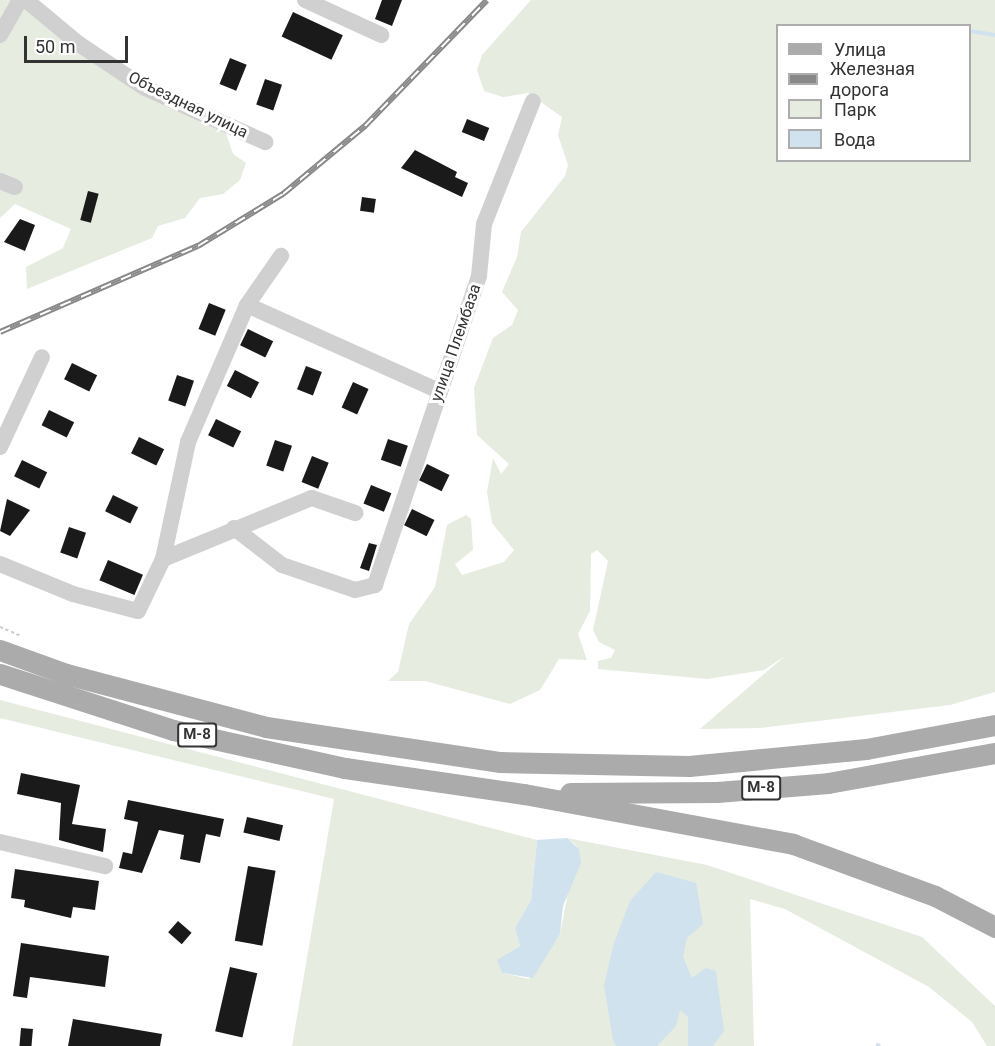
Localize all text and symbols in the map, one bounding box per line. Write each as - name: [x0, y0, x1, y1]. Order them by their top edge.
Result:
- scale bar: [27, 24, 130, 62]
- legend: [776, 24, 971, 162]
- text: 50 m: [35, 36, 75, 57]
- text: Улица: [834, 39, 886, 60]
- text: Железная дорога: [830, 58, 915, 100]
- street label: Объездная улица: [125, 68, 251, 142]
- text: Парк: [834, 99, 876, 120]
- text: Вода: [834, 129, 876, 150]
- street label: улица Плембаза: [427, 282, 485, 404]
- road number: М-8: [176, 723, 218, 747]
- road number: М-8: [740, 776, 782, 800]

